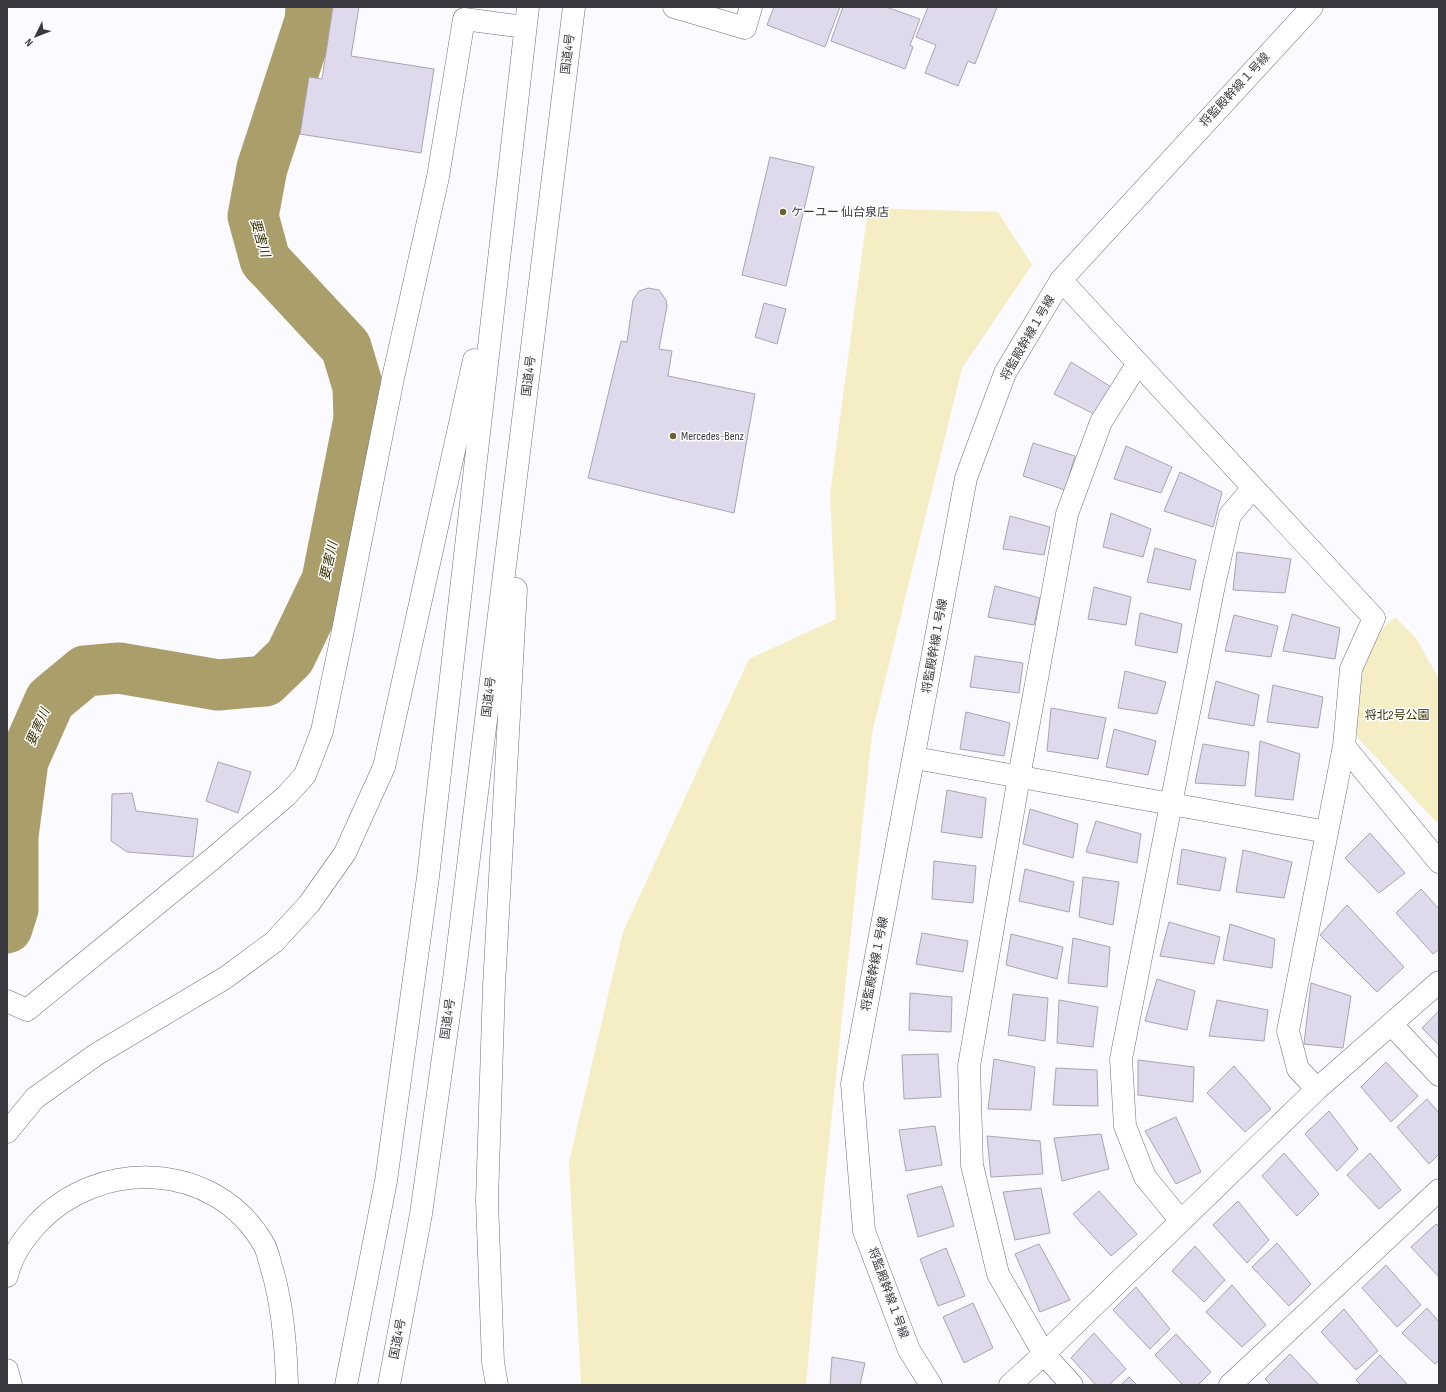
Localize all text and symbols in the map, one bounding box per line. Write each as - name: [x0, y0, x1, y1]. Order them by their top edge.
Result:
- north arrow: [16, 16, 56, 56]
- street label: 国道4号: [558, 33, 578, 75]
- text: N: [22, 36, 36, 49]
- street label: 将監殿幹線１号線: [1197, 50, 1273, 130]
- place label: ケーユー 仙台泉店: [791, 205, 889, 220]
- marker: ケーユー 仙台泉店: [778, 207, 788, 217]
- water label: 要害川: [247, 217, 274, 261]
- street label: 将監殿幹線１号線: [998, 293, 1058, 383]
- street label: 国道4号: [519, 355, 539, 397]
- place label: Mercedes-Benz: [681, 429, 745, 444]
- marker: Mercedes-Benz: [668, 431, 678, 441]
- water label: 要害川: [317, 538, 342, 582]
- street label: 将監殿幹線１号線: [919, 597, 951, 695]
- street label: 国道4号: [479, 676, 499, 718]
- water label: 要害川: [23, 704, 54, 748]
- park label: 将北2号公園: [1365, 708, 1429, 723]
- street label: 将監殿幹線１号線: [858, 915, 892, 1013]
- street label: 国道4号: [438, 998, 458, 1040]
- street label: 将監殿幹線１号線: [865, 1245, 911, 1341]
- street label: 国道4号: [387, 1317, 409, 1361]

